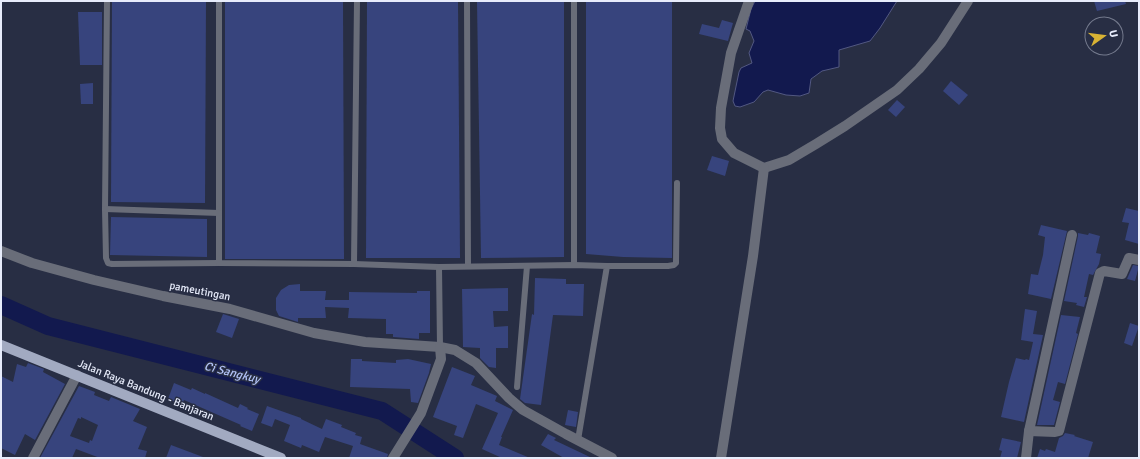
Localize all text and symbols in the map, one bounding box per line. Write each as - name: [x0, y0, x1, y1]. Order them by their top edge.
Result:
- north arrow: [1084, 16, 1124, 56]
- text: U: [1106, 29, 1120, 39]
- street label: pameutingan: [168, 279, 232, 303]
- street label: Jalan Raya Bandung - Banjaran: [76, 357, 216, 423]
- water label: Ci Sangkuy: [203, 359, 263, 387]

